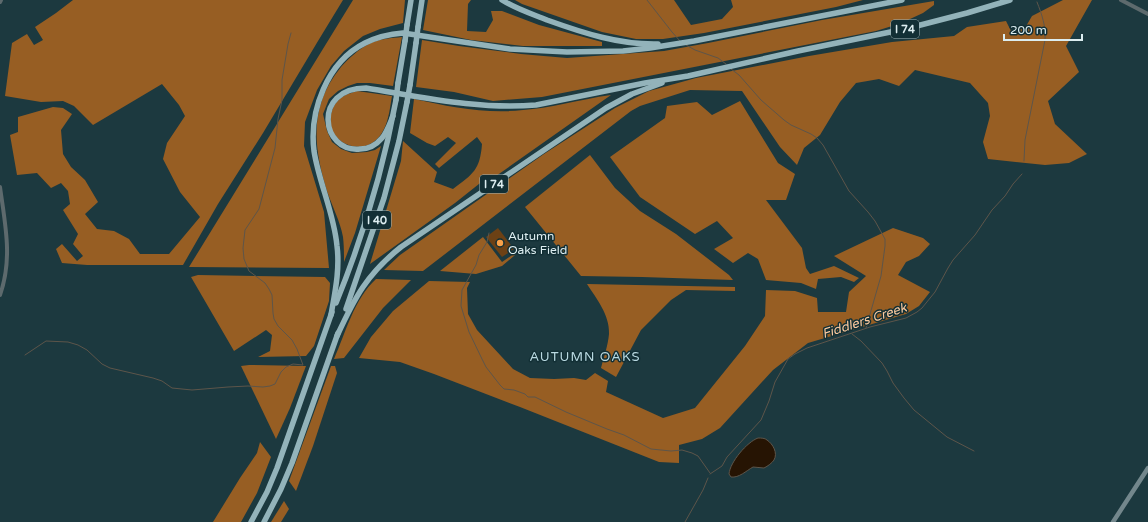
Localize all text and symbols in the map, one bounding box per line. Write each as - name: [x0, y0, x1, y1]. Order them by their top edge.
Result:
- scale bar: [1004, 16, 1082, 42]
- road number: I 74: [891, 20, 919, 38]
- text: 200 m: [1010, 23, 1047, 37]
- road number: I 74: [480, 175, 508, 193]
- road number: I 40: [363, 211, 391, 229]
- place label: Autumn Oaks Field: [508, 229, 567, 257]
- marker: Autumn Oaks Field: [495, 238, 505, 248]
- water label: Fiddlers Creek: [820, 299, 910, 342]
- district label: AUTUMN OAKS: [529, 349, 641, 365]

